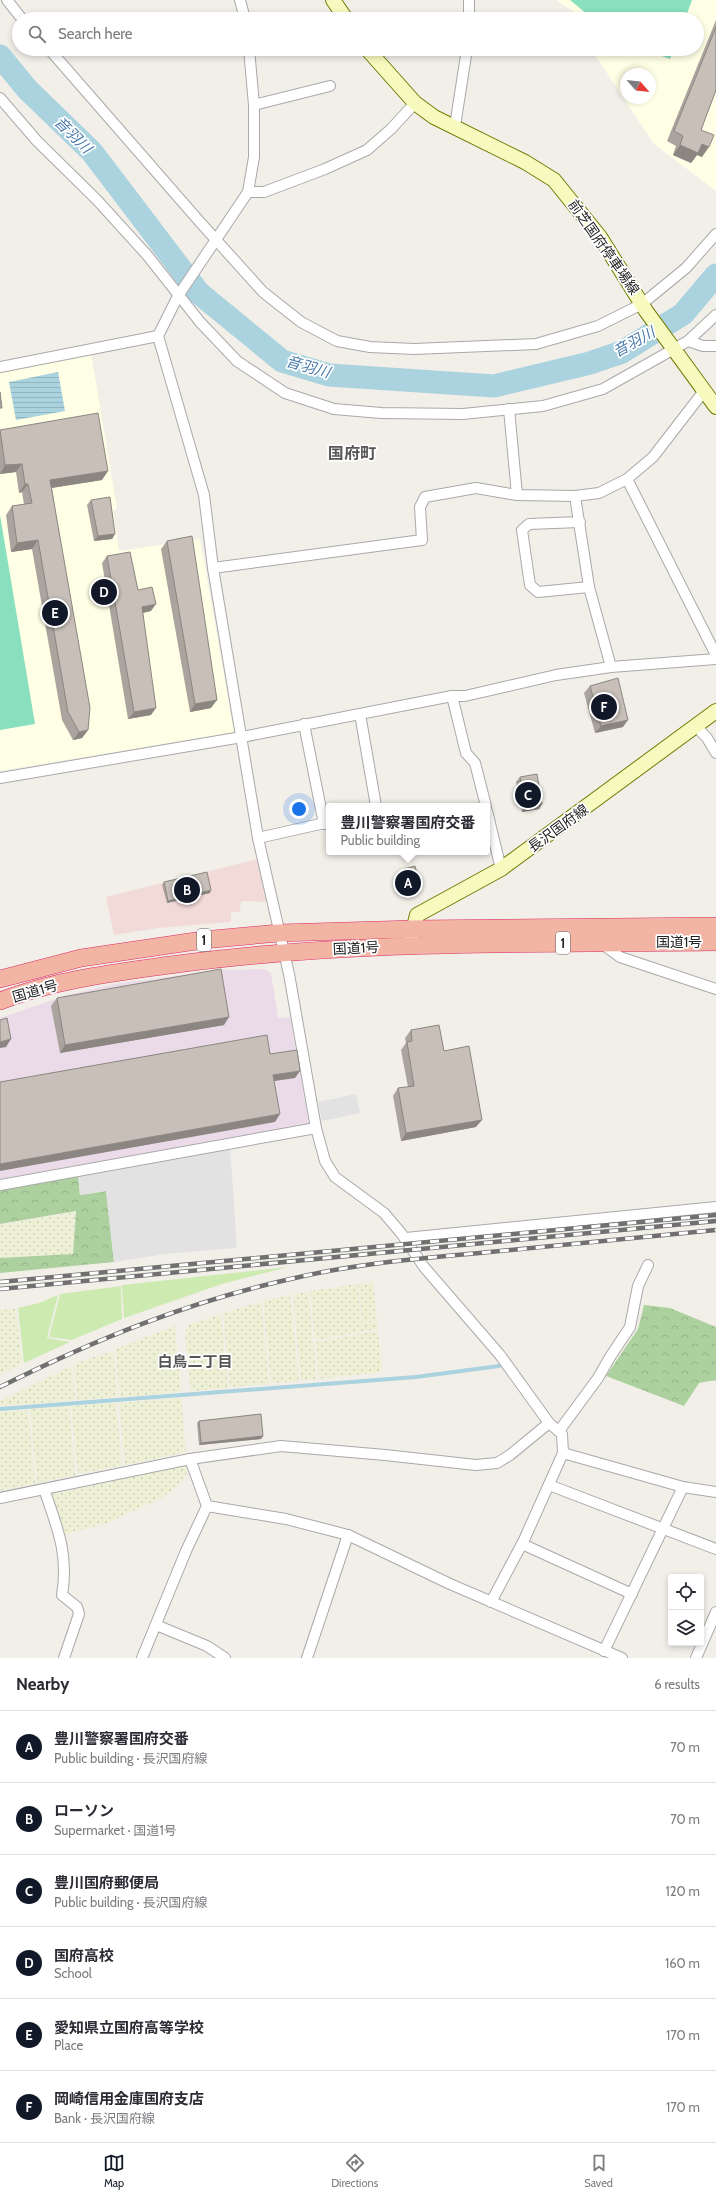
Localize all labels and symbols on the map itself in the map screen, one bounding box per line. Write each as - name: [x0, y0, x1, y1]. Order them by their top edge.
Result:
- north arrow: [620, 68, 656, 104]
- water label: 音羽川: [51, 113, 97, 159]
- street label: 前芝国府停車場線: [565, 196, 643, 298]
- water label: 音羽川: [610, 322, 660, 361]
- water label: 音羽川: [284, 352, 334, 382]
- district label: 国府町: [328, 444, 376, 463]
- pin: D: [91, 577, 117, 607]
- pin: E: [42, 598, 68, 628]
- pin: F: [591, 692, 617, 722]
- pin: C: [515, 780, 541, 810]
- your location: [289, 799, 309, 819]
- street label: 長沢国府線: [524, 800, 592, 856]
- pin: A: [395, 868, 421, 898]
- pin: B: [174, 875, 200, 905]
- road number: 1: [197, 929, 211, 951]
- road number: 1: [556, 932, 570, 954]
- street label: 国道1号: [656, 933, 702, 951]
- street label: 国道1号: [332, 938, 380, 958]
- street label: 国道1号: [10, 976, 60, 1006]
- district label: 白鳥二丁目: [157, 1353, 233, 1371]

